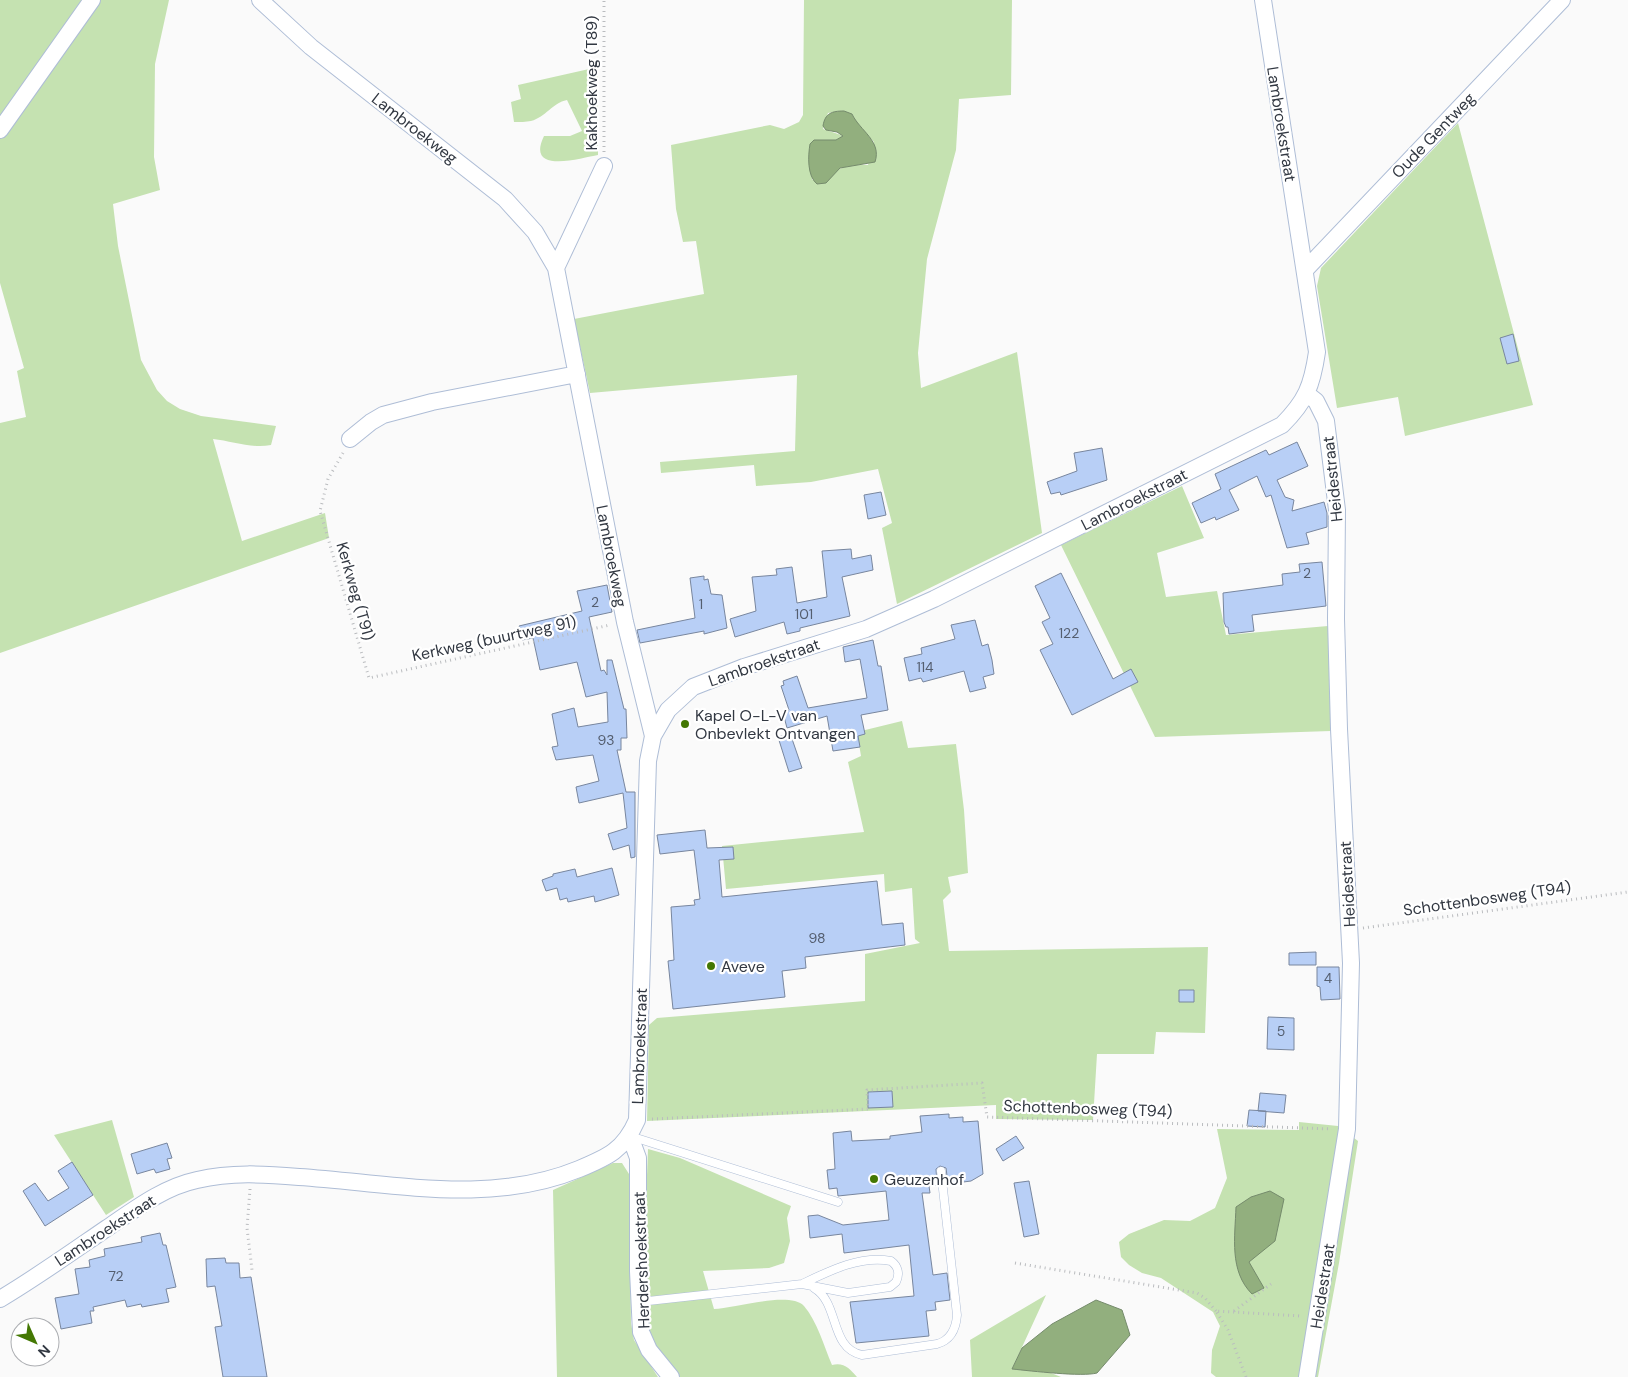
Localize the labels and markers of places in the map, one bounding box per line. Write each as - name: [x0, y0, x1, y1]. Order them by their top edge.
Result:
- place label: Kapel O-L-V van Onbevlekt Ontvangen: [695, 705, 856, 744]
- marker: Kapel O-L-V van Onbevlekt Ontvangen: [679, 718, 691, 730]
- place label: Aveve: [721, 956, 765, 977]
- marker: Aveve: [705, 960, 717, 972]
- place label: Geuzenhof: [884, 1169, 964, 1190]
- marker: Geuzenhof: [868, 1173, 880, 1185]

